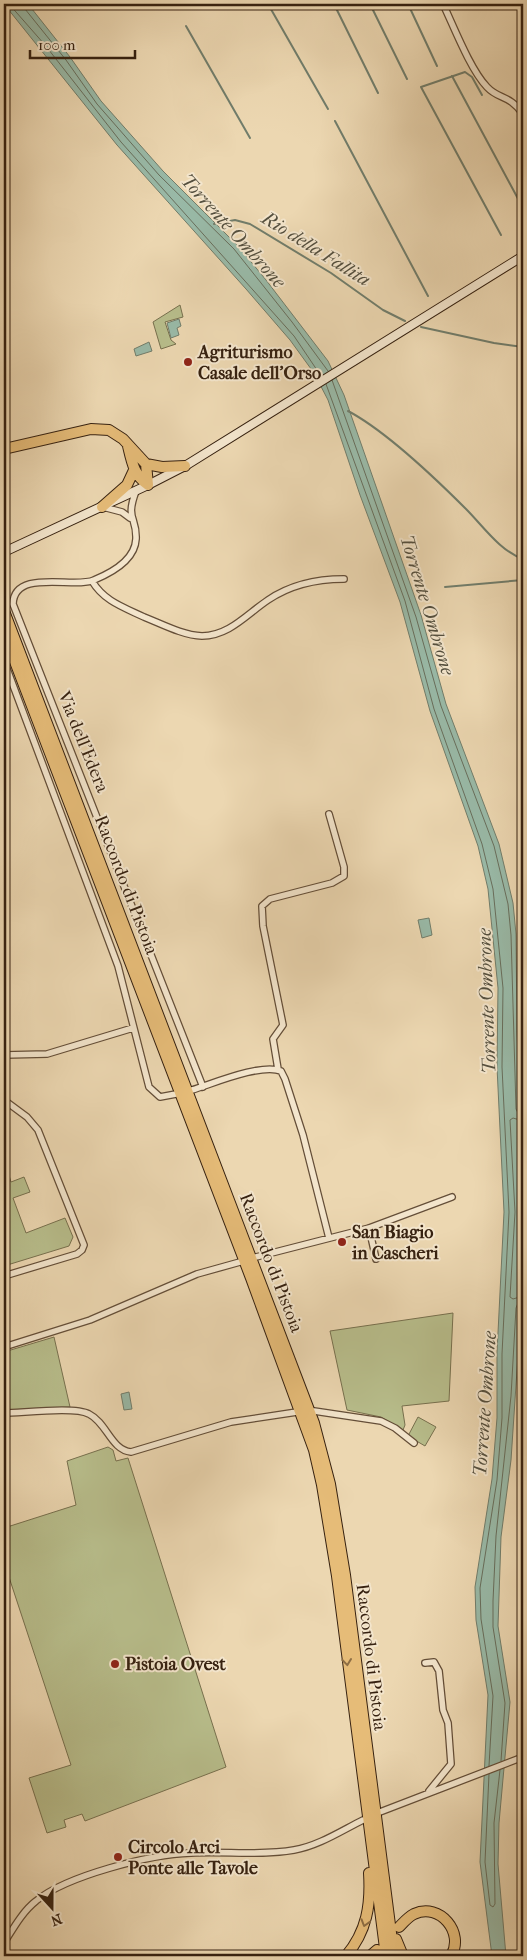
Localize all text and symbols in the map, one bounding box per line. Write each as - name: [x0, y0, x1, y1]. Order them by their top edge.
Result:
- scale bar: [30, 28, 135, 60]
- text: 100 m: [38, 36, 76, 54]
- water label: Torrente Ombrone: [176, 170, 291, 293]
- water label: Rio della Fallita: [256, 206, 374, 291]
- place label: Agriturismo Casale dell'Orso: [197, 342, 321, 384]
- marker: Agriturismo Casale dell'Orso: [182, 356, 194, 368]
- water label: Torrente Ombrone: [395, 532, 459, 679]
- street label: Via dell'Edera: [53, 687, 113, 796]
- street label: Raccordo di Pistoia: [90, 812, 162, 958]
- water label: Torrente Ombrone: [473, 927, 501, 1074]
- street label: Raccordo di Pistoia: [235, 1190, 307, 1336]
- place label: San Biagio in Cascheri: [351, 1222, 439, 1264]
- marker: San Biagio in Cascheri: [336, 1236, 348, 1248]
- water label: Torrente Ombrone: [469, 1329, 501, 1477]
- street label: Raccordo di Pistoia: [352, 1582, 390, 1732]
- place label: Pistoia Ovest: [125, 1654, 226, 1675]
- marker: Pistoia Ovest: [109, 1658, 121, 1670]
- one-way arrow: [341, 1658, 352, 1666]
- place label: Circolo Arci Ponte alle Tavole: [128, 1837, 258, 1879]
- marker: Circolo Arci Ponte alle Tavole: [112, 1851, 124, 1863]
- north arrow: [28, 1882, 78, 1932]
- text: N: [48, 1910, 64, 1930]
- one-way arrow: [361, 1918, 371, 1927]

